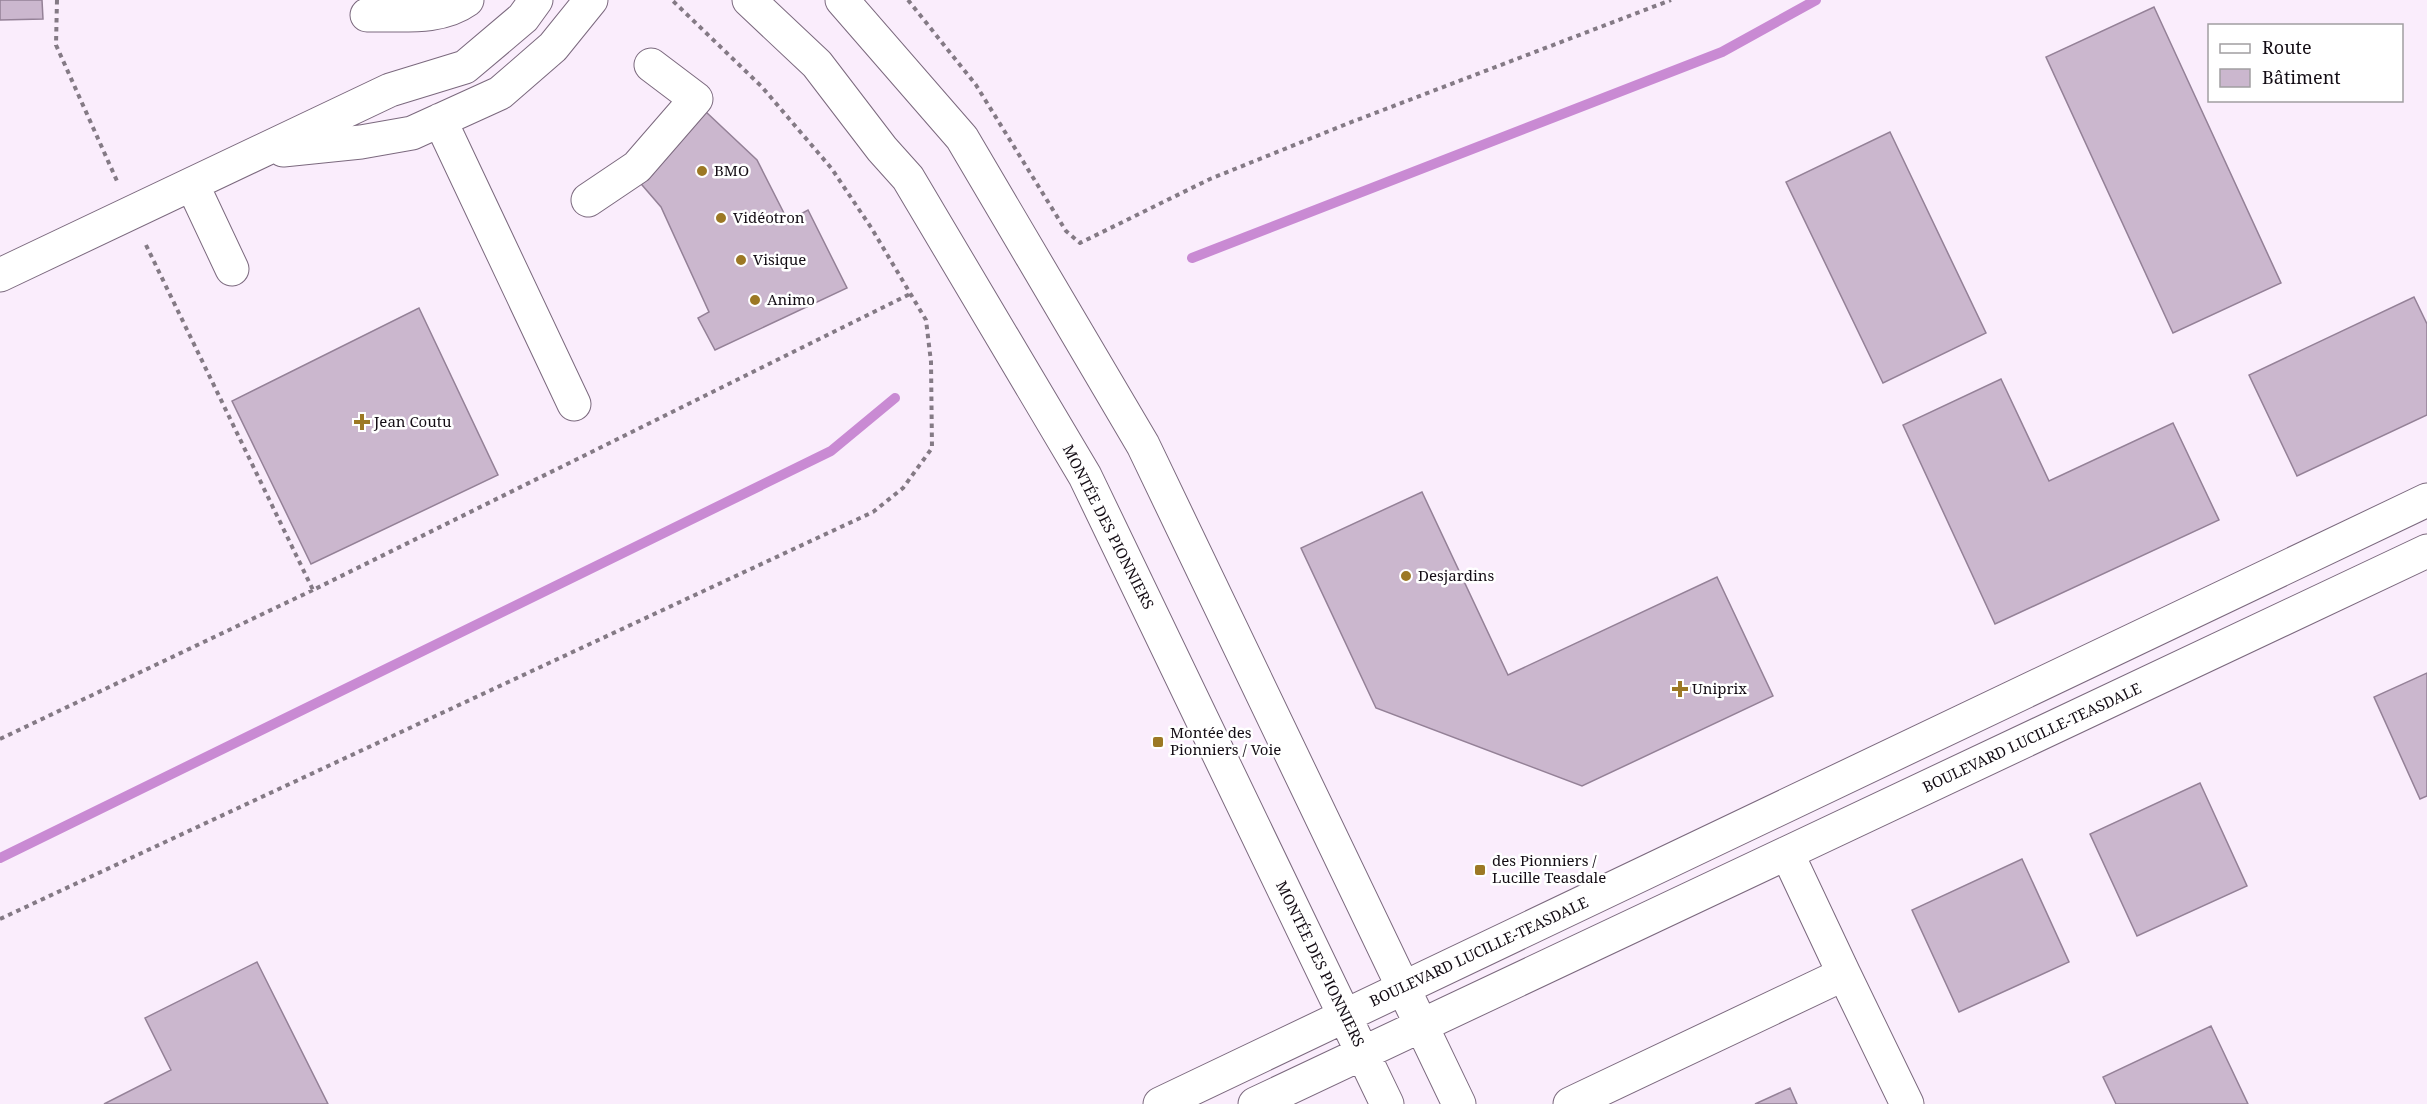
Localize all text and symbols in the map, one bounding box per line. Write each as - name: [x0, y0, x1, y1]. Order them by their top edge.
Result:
- legend: [2208, 24, 2403, 102]
- text: Route: [2262, 35, 2312, 59]
- text: Bâtiment: [2262, 65, 2341, 89]
- place label: BMO: [714, 160, 749, 180]
- marker: BMO: [695, 164, 709, 178]
- place label: Vidéotron: [733, 207, 805, 227]
- marker: Vidéotron: [714, 211, 728, 225]
- place label: Visique: [753, 249, 806, 269]
- marker: Visique: [734, 253, 748, 267]
- place label: Animo: [767, 289, 815, 309]
- marker: Animo: [748, 293, 762, 307]
- place label: Jean Coutu: [373, 411, 452, 431]
- marker: Jean Coutu: [355, 415, 369, 429]
- street label: MONTÉE DES PIONNIERS: [1059, 441, 1159, 612]
- place label: Desjardins: [1418, 565, 1494, 585]
- marker: Desjardins: [1399, 569, 1413, 583]
- place label: Uniprix: [1692, 678, 1747, 698]
- street label: BOULEVARD LUCILLE-TEASDALE: [1919, 678, 2144, 797]
- marker: Uniprix: [1673, 682, 1687, 696]
- place label: Montée des Pionniers / Voie: [1170, 722, 1281, 759]
- marker: Montée des Pionniers / Voie: [1151, 735, 1165, 749]
- place label: des Pionniers / Lucille Teasdale: [1492, 850, 1606, 887]
- marker: des Pionniers / Lucille Teasdale: [1473, 863, 1487, 877]
- street label: MONTÉE DES PIONNIERS: [1272, 877, 1370, 1050]
- street label: BOULEVARD LUCILLE-TEASDALE: [1366, 892, 1591, 1011]

